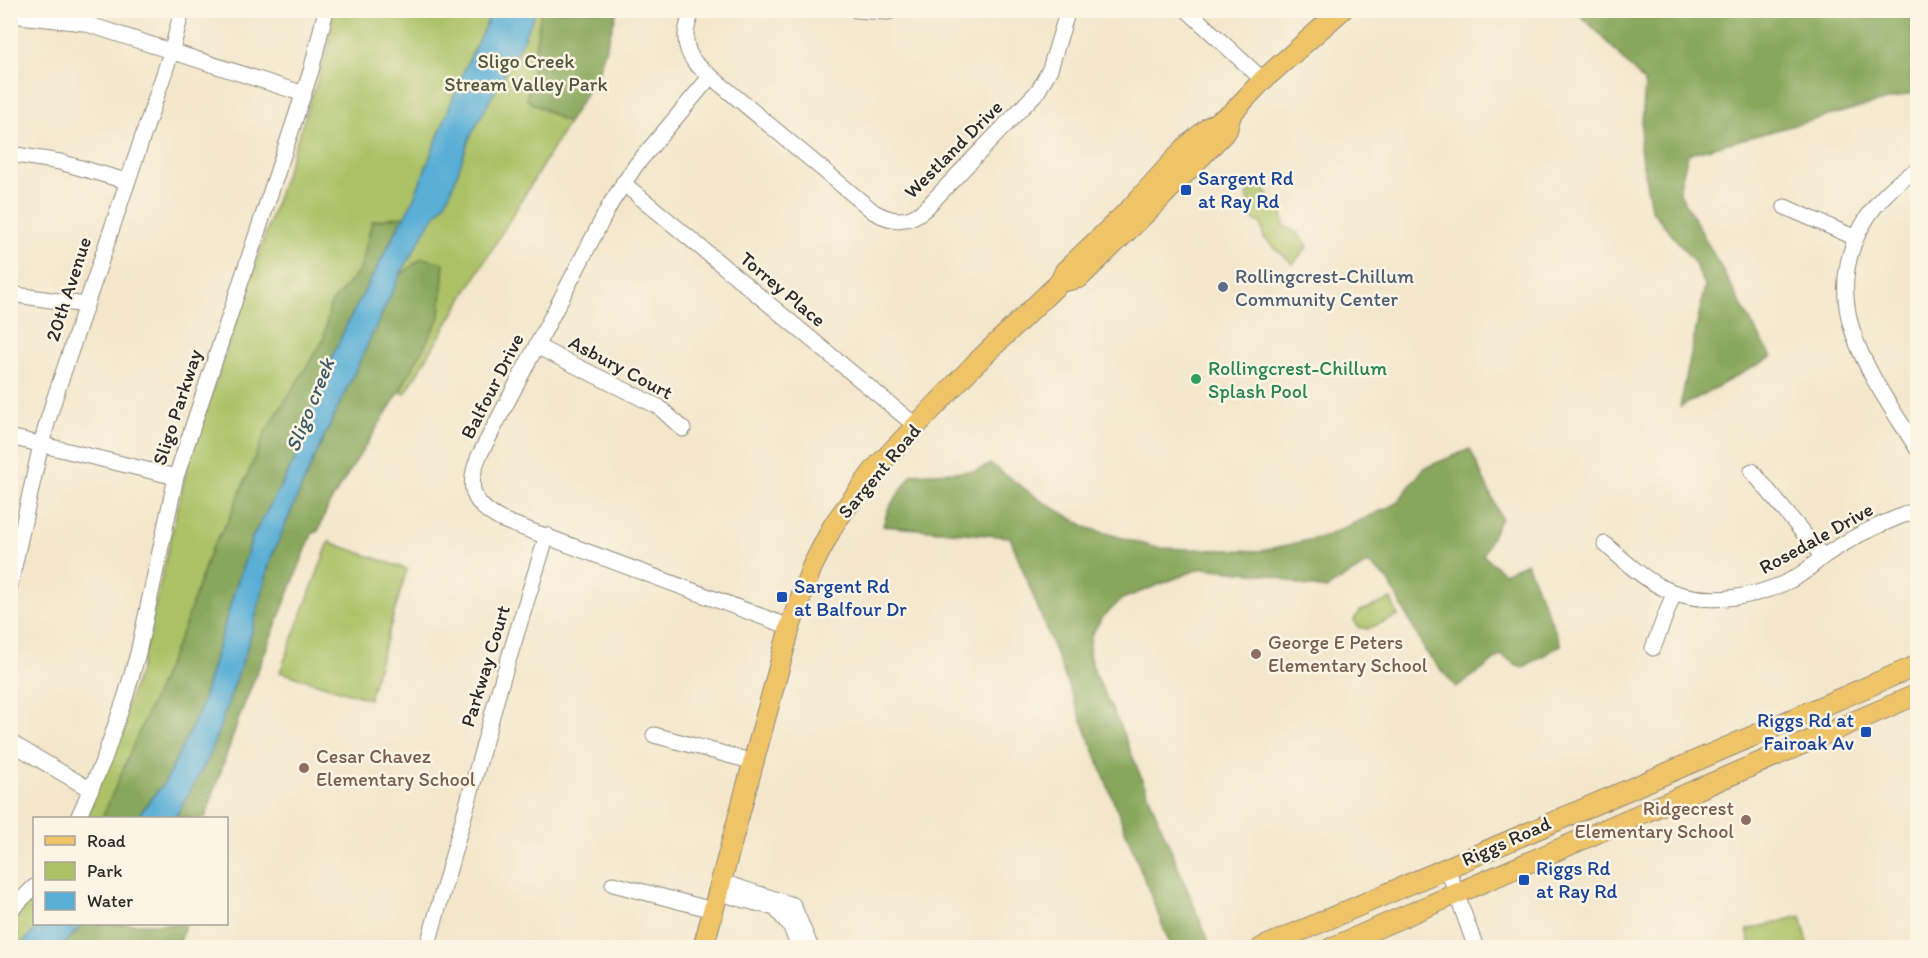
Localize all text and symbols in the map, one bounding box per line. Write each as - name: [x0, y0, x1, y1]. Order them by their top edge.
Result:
- park label: Sligo Creek Stream Valley Park: [444, 49, 608, 96]
- street label: Westland Drive: [899, 95, 1007, 203]
- place label: Sargent Rd at Ray Rd: [1198, 166, 1294, 213]
- marker: Sargent Rd at Ray Rd: [1179, 183, 1193, 197]
- street label: 20th Avenue: [40, 234, 96, 344]
- street label: Torrey Place: [735, 246, 831, 332]
- place label: Rollingcrest-Chillum Community Center: [1235, 264, 1414, 311]
- marker: Rollingcrest-Chillum Community Center: [1216, 280, 1230, 294]
- street label: Balfour Drive: [455, 329, 529, 443]
- street label: Asbury Court: [565, 330, 677, 404]
- street label: Sligo Parkway: [147, 346, 207, 468]
- water label: Sligo creek: [280, 353, 340, 455]
- place label: Rollingcrest-Chillum Splash Pool: [1208, 356, 1387, 403]
- marker: Rollingcrest-Chillum Splash Pool: [1189, 372, 1203, 386]
- street label: Sargent Road: [833, 419, 926, 523]
- street label: Rosedale Drive: [1755, 497, 1877, 579]
- place label: Sargent Rd at Balfour Dr: [794, 574, 907, 621]
- marker: Sargent Rd at Balfour Dr: [775, 590, 789, 604]
- street label: Parkway Court: [455, 602, 515, 730]
- place label: George E Peters Elementary School: [1268, 630, 1428, 677]
- marker: George E Peters Elementary School: [1249, 647, 1263, 661]
- place label: Riggs Rd at Fairoak Av: [1757, 708, 1855, 755]
- marker: Riggs Rd at Fairoak Av: [1859, 725, 1873, 739]
- place label: Cesar Chavez Elementary School: [316, 744, 476, 791]
- marker: Cesar Chavez Elementary School: [297, 761, 311, 775]
- place label: Ridgecrest Elementary School: [1575, 796, 1734, 843]
- street label: Riggs Road: [1458, 811, 1554, 871]
- marker: Ridgecrest Elementary School: [1739, 813, 1753, 827]
- legend: [33, 817, 228, 925]
- text: Road: [87, 830, 126, 852]
- place label: Riggs Rd at Ray Rd: [1536, 856, 1618, 903]
- text: Park: [87, 860, 122, 882]
- marker: Riggs Rd at Ray Rd: [1517, 873, 1531, 887]
- text: Water: [87, 890, 133, 912]

